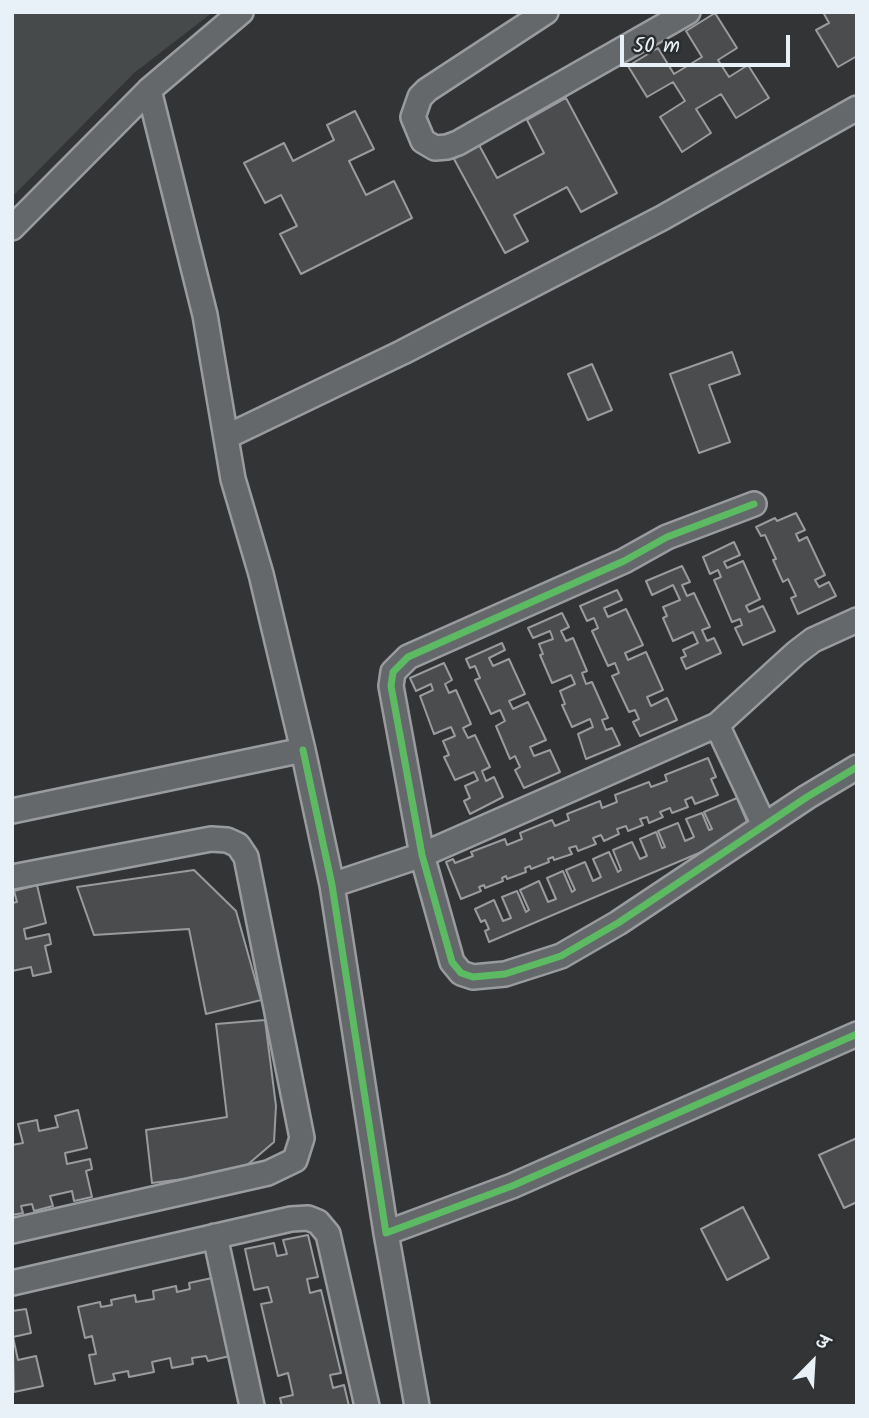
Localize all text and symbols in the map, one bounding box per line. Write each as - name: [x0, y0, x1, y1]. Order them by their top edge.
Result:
- scale bar: [624, 21, 794, 65]
- text: 50 m: [633, 30, 680, 63]
- north arrow: [778, 1327, 848, 1397]
- text: उ: [810, 1327, 833, 1359]

